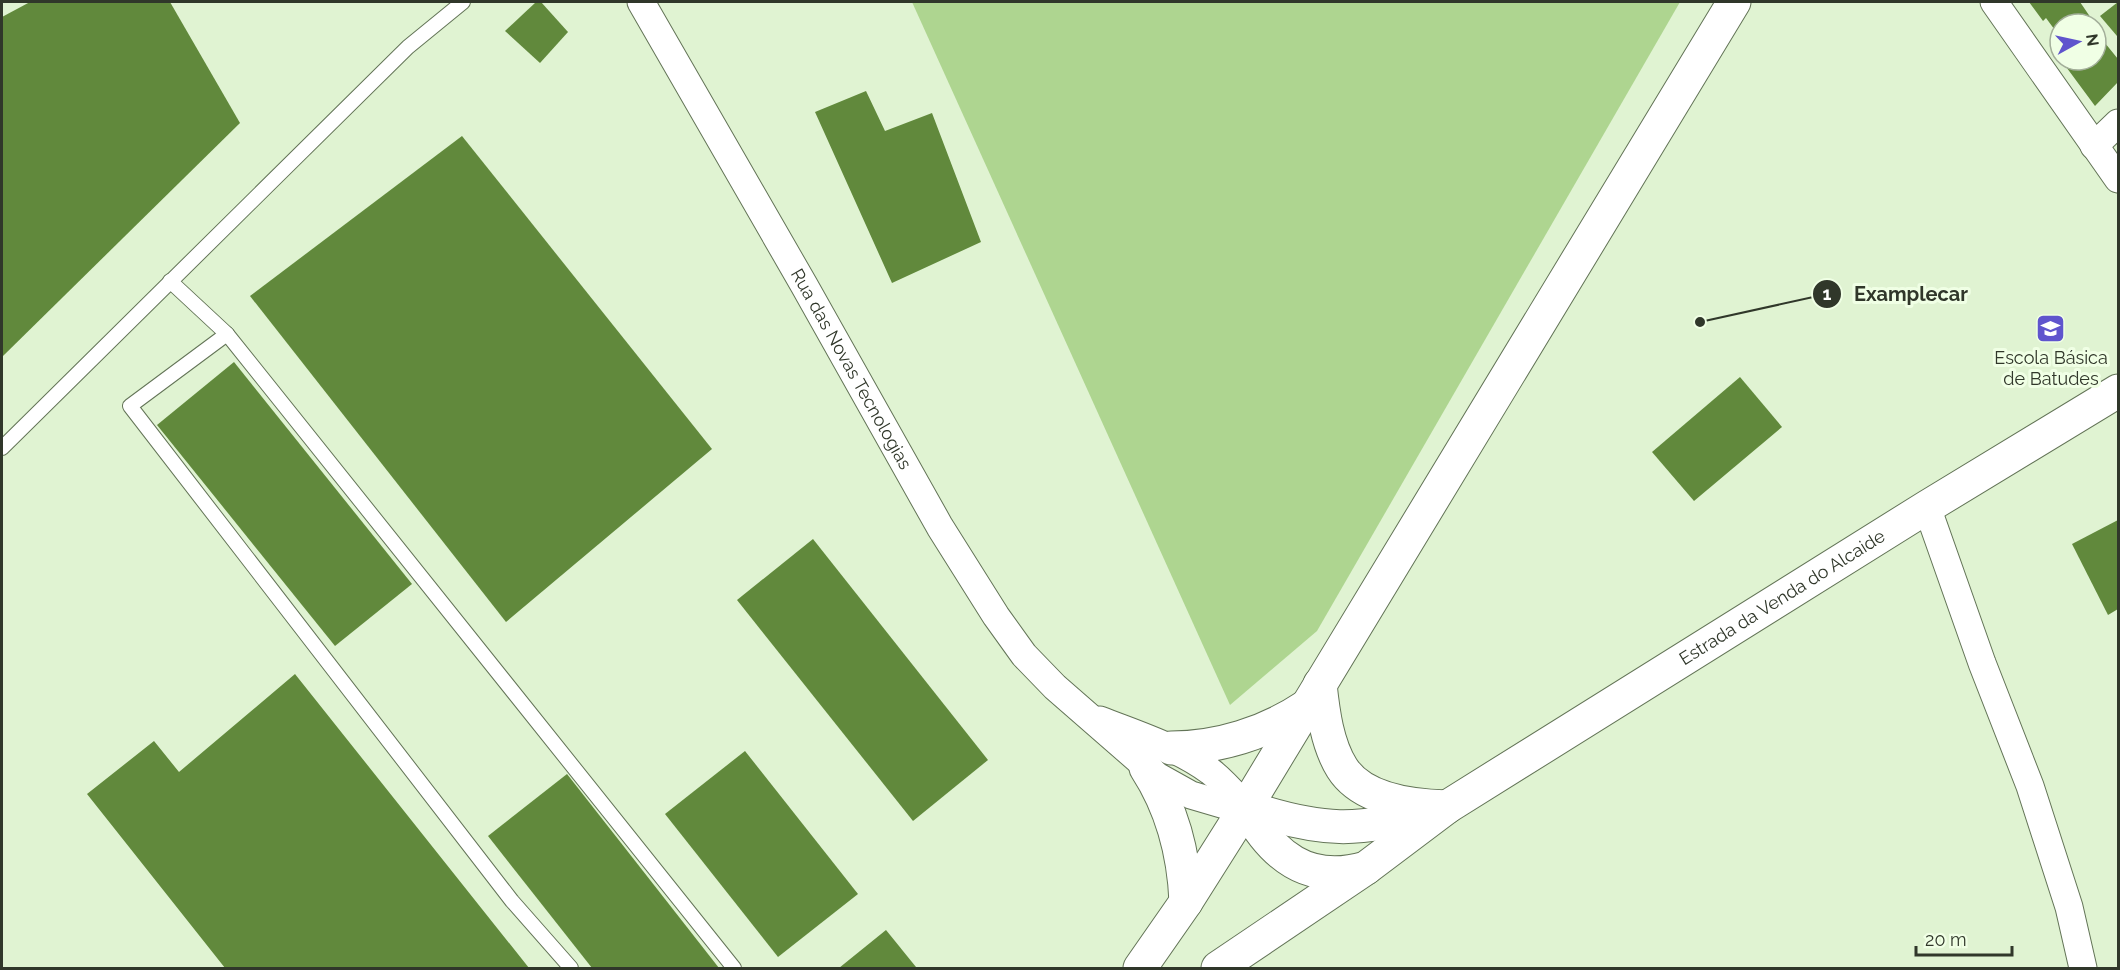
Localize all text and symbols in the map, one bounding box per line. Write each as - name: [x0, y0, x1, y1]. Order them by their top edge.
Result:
- north arrow: [2048, 12, 2108, 72]
- text: N: [2082, 33, 2103, 47]
- street label: Rua das Novas Tecnologias: [787, 265, 917, 473]
- callout: Examplecar: [1812, 275, 1980, 313]
- text: Examplecar: [1854, 282, 1968, 306]
- text: 1: [1823, 283, 1832, 304]
- school or university icon: Escola Básica de Batudes: [2035, 313, 2067, 345]
- place label: Escola Básica de Batudes: [1994, 347, 2108, 389]
- street label: Estrada da Venda do Alcaide: [1675, 525, 1889, 669]
- scale bar: [1916, 919, 2012, 957]
- text: 20 m: [1925, 929, 1967, 950]

